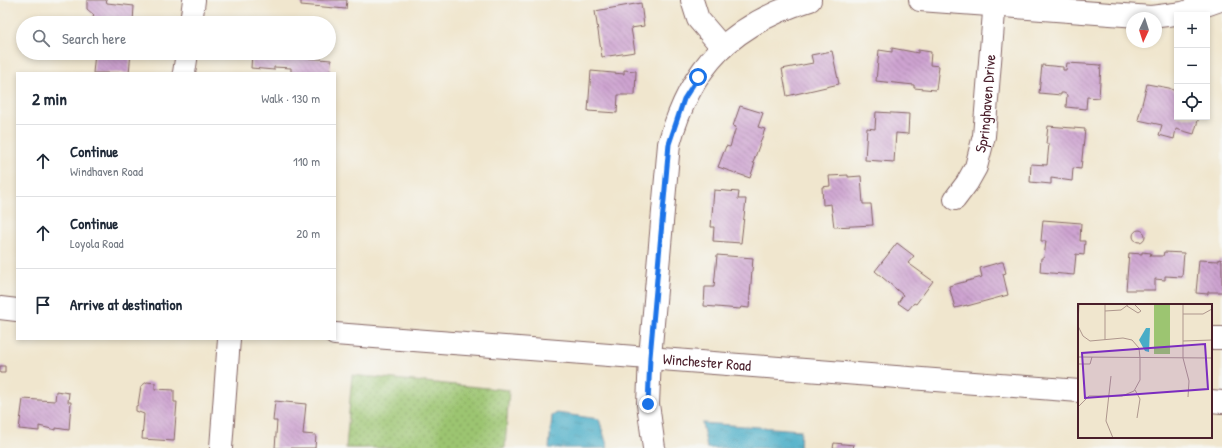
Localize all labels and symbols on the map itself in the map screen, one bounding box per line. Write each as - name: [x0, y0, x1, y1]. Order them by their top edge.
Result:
- north arrow: [1126, 12, 1162, 48]
- street label: Springhaven Drive: [969, 53, 1001, 155]
- route start: [689, 68, 707, 86]
- inset map: [1078, 304, 1212, 438]
- street label: Winchester Road: [662, 348, 752, 376]
- route end: [639, 395, 657, 413]

